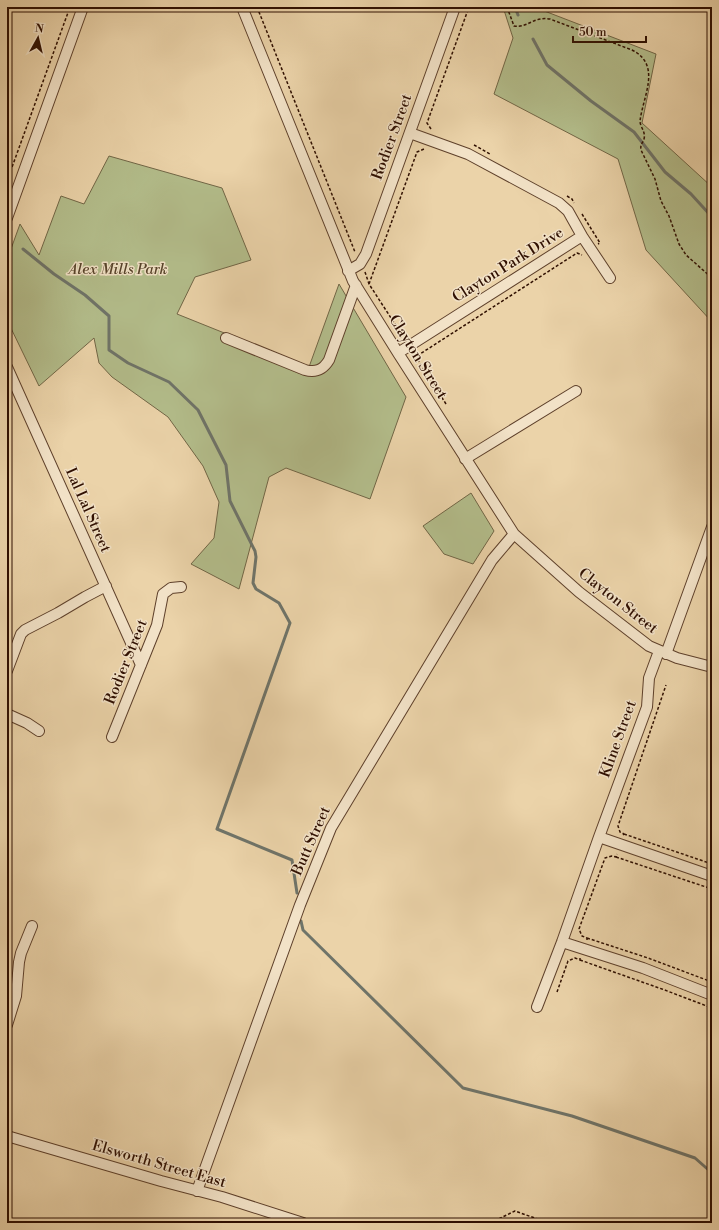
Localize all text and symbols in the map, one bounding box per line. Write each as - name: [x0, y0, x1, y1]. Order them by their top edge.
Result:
- north arrow: [18, 18, 58, 58]
- scale bar: [573, 18, 646, 44]
- text: N: [34, 22, 45, 37]
- text: 50 m: [579, 25, 607, 40]
- street label: Rodier Street: [368, 91, 417, 183]
- street label: Clayton Park Drive: [449, 223, 567, 307]
- park label: Alex Mills Park: [67, 260, 168, 279]
- street label: Clayton Street: [385, 311, 452, 403]
- street label: Lal Lal Street: [61, 465, 115, 556]
- street label: Clayton Street: [574, 564, 662, 638]
- street label: Rodier Street: [100, 616, 152, 707]
- street label: Kline Street: [595, 697, 641, 780]
- street label: Butt Street: [287, 803, 335, 879]
- street label: Elsworth Street East: [90, 1136, 229, 1192]

